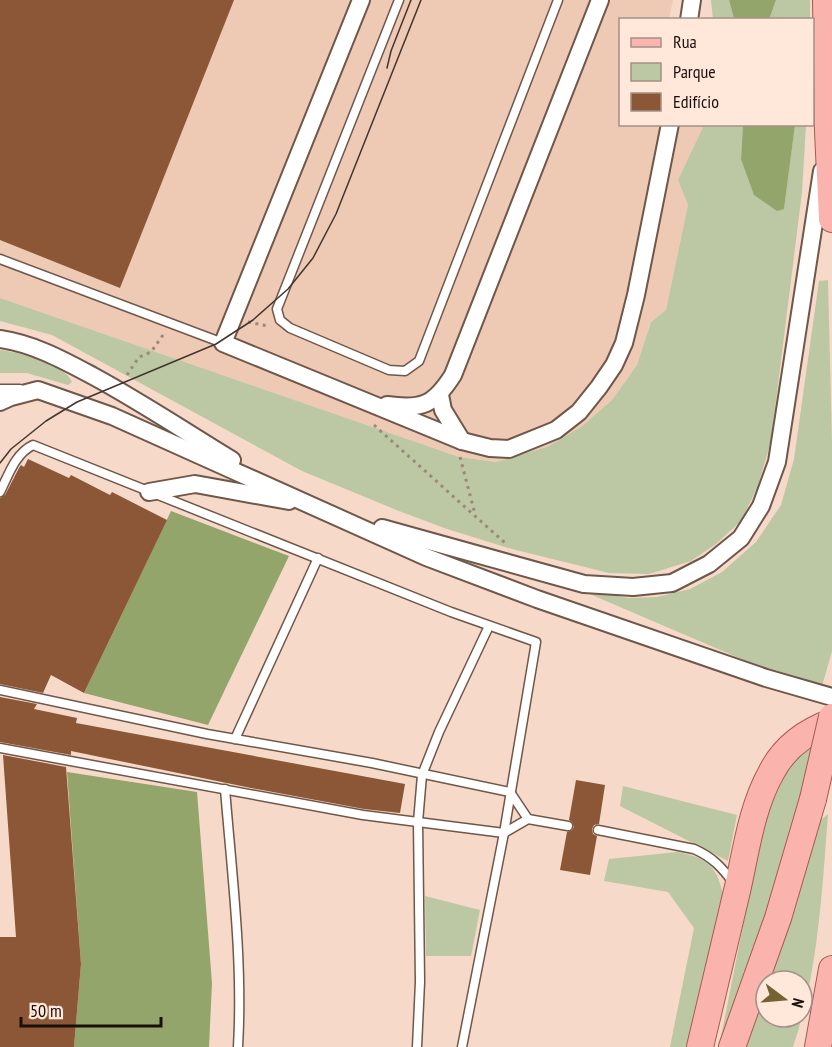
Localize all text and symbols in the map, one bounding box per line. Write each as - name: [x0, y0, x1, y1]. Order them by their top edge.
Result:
- legend: [619, 18, 814, 126]
- text: Rua: [673, 30, 697, 53]
- text: Parque: [673, 60, 716, 83]
- text: Edifício: [673, 90, 719, 113]
- north arrow: [754, 969, 814, 1029]
- scale bar: [21, 990, 160, 1028]
- text: N: [788, 996, 809, 1010]
- text: 50 m: [30, 999, 62, 1022]

